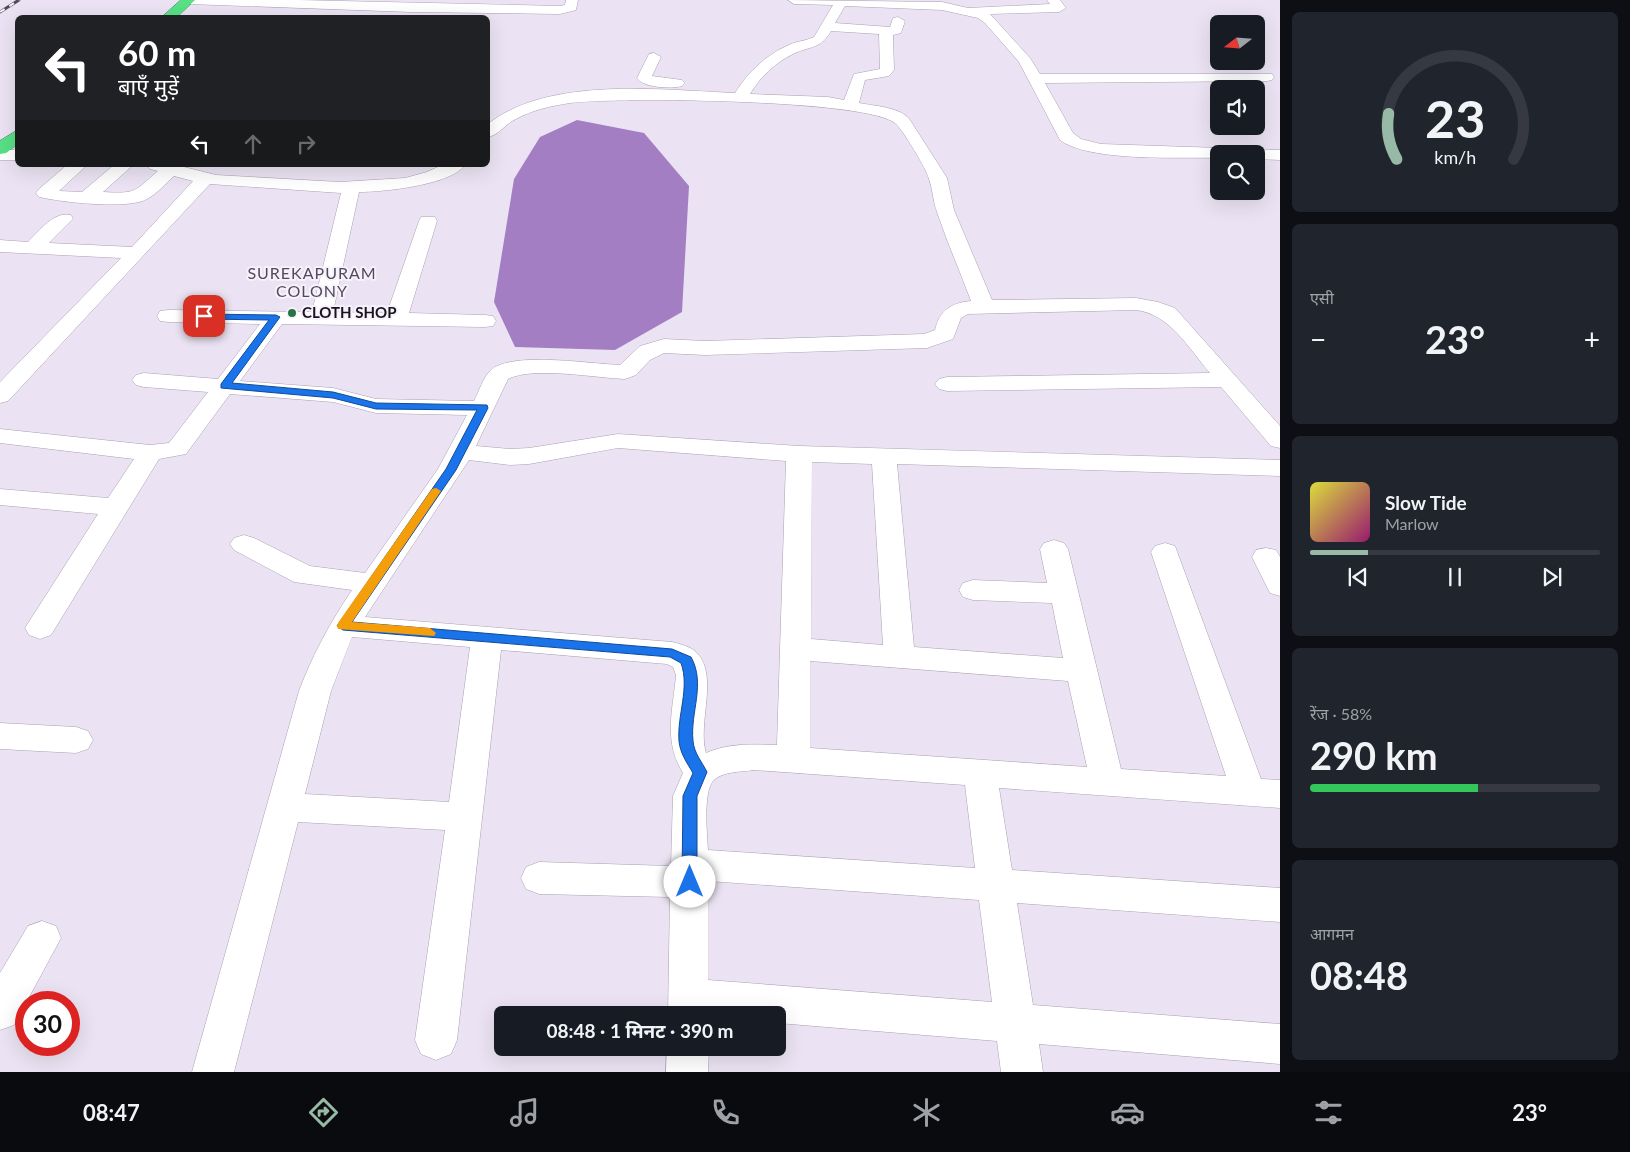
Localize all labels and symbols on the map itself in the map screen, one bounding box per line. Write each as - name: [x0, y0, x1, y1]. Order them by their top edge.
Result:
- north arrow: [1210, 15, 1265, 70]
- district label: SUREKAPURAM COLONY: [247, 263, 377, 300]
- pin: [183, 295, 225, 337]
- place label: CLOTH SHOP: [302, 303, 396, 321]
- marker: CLOTH SHOP: [286, 307, 298, 319]
- position arrow: [663, 855, 715, 907]
- speed limit sign: 30: [15, 991, 80, 1056]

